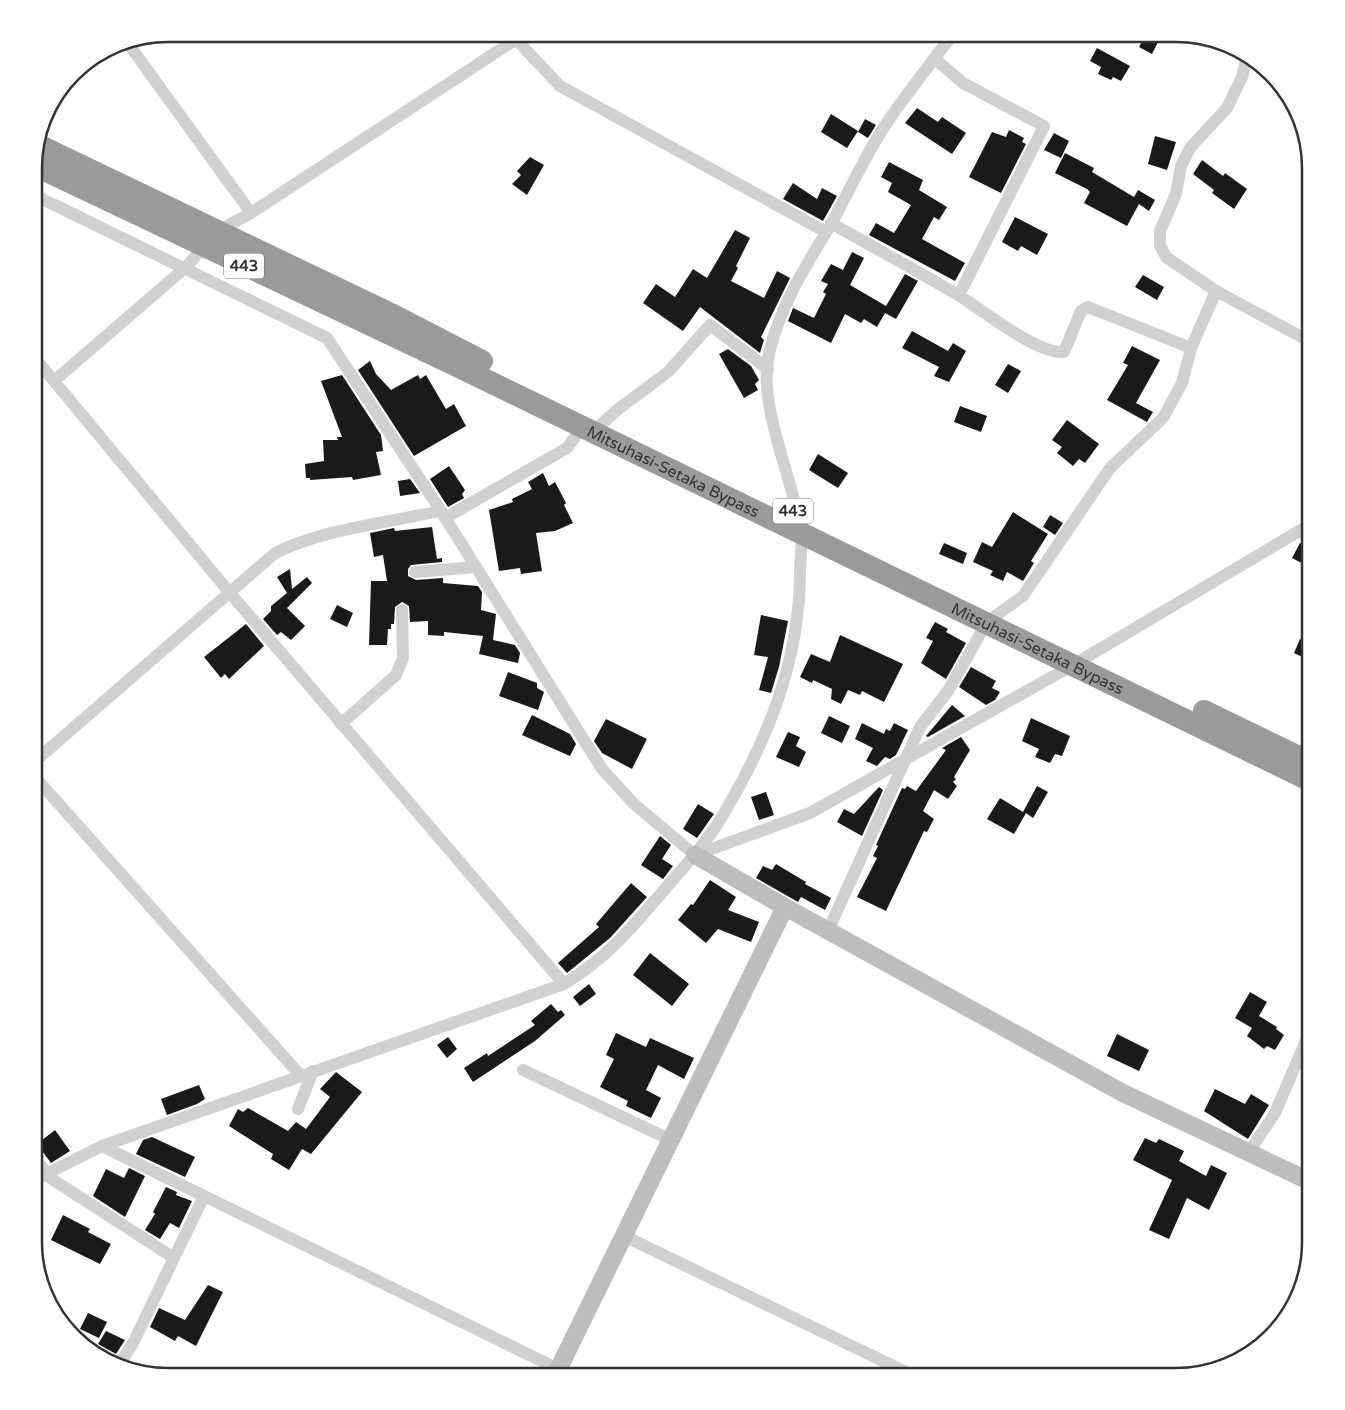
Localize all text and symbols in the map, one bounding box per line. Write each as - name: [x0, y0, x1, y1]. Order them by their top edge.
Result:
- road number: 443: [224, 254, 264, 278]
- street label: Mitsuhasi-Setaka Bypass: [584, 422, 763, 522]
- road number: 443: [773, 498, 813, 524]
- street label: Mitsuhasi-Setaka Bypass: [948, 599, 1127, 699]

